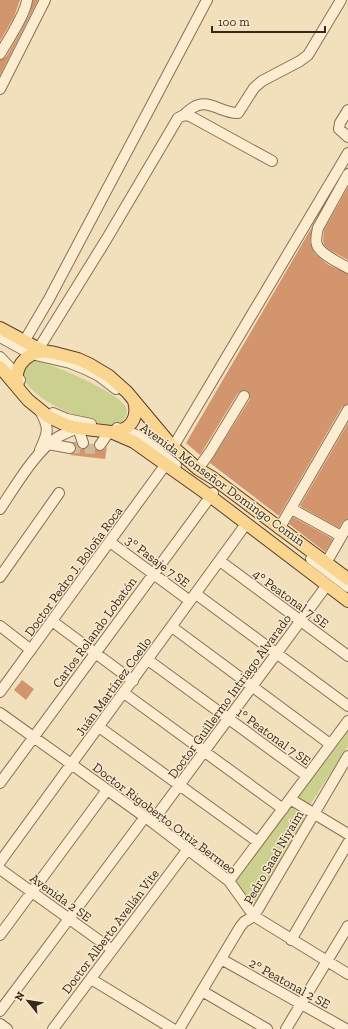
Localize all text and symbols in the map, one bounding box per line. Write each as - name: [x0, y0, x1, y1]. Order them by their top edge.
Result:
- scale bar: [212, 8, 325, 34]
- text: 100 m: [218, 15, 250, 29]
- street label: Avenida Monseñor Domingo Comin: [138, 420, 308, 549]
- street label: Doctor Pedro J. Boloña Roca: [21, 503, 126, 639]
- street label: 3° Pasaje 7 SE: [122, 533, 193, 591]
- street label: 4° Peatonal 7 SE: [250, 566, 332, 631]
- street label: Carlos Rolando Lobatón: [49, 574, 140, 691]
- street label: Doctor Guillermo Intriago Alvarado: [165, 611, 294, 781]
- street label: Juán Martínez Coello: [73, 634, 154, 739]
- street label: 1° Peatonal 7 SE: [234, 705, 314, 768]
- street label: Doctor Rigoberto Ortiz Bermeo: [90, 760, 240, 877]
- street label: Pedro Saad Niyaim: [241, 807, 307, 907]
- street label: Doctor Alberto Avellán Vite: [59, 866, 162, 996]
- street label: Avenida 2 SE: [27, 870, 95, 925]
- street label: 2° Peatonal 2 SE: [247, 955, 333, 1012]
- north arrow: [8, 981, 48, 1021]
- text: N: [12, 989, 28, 1003]

